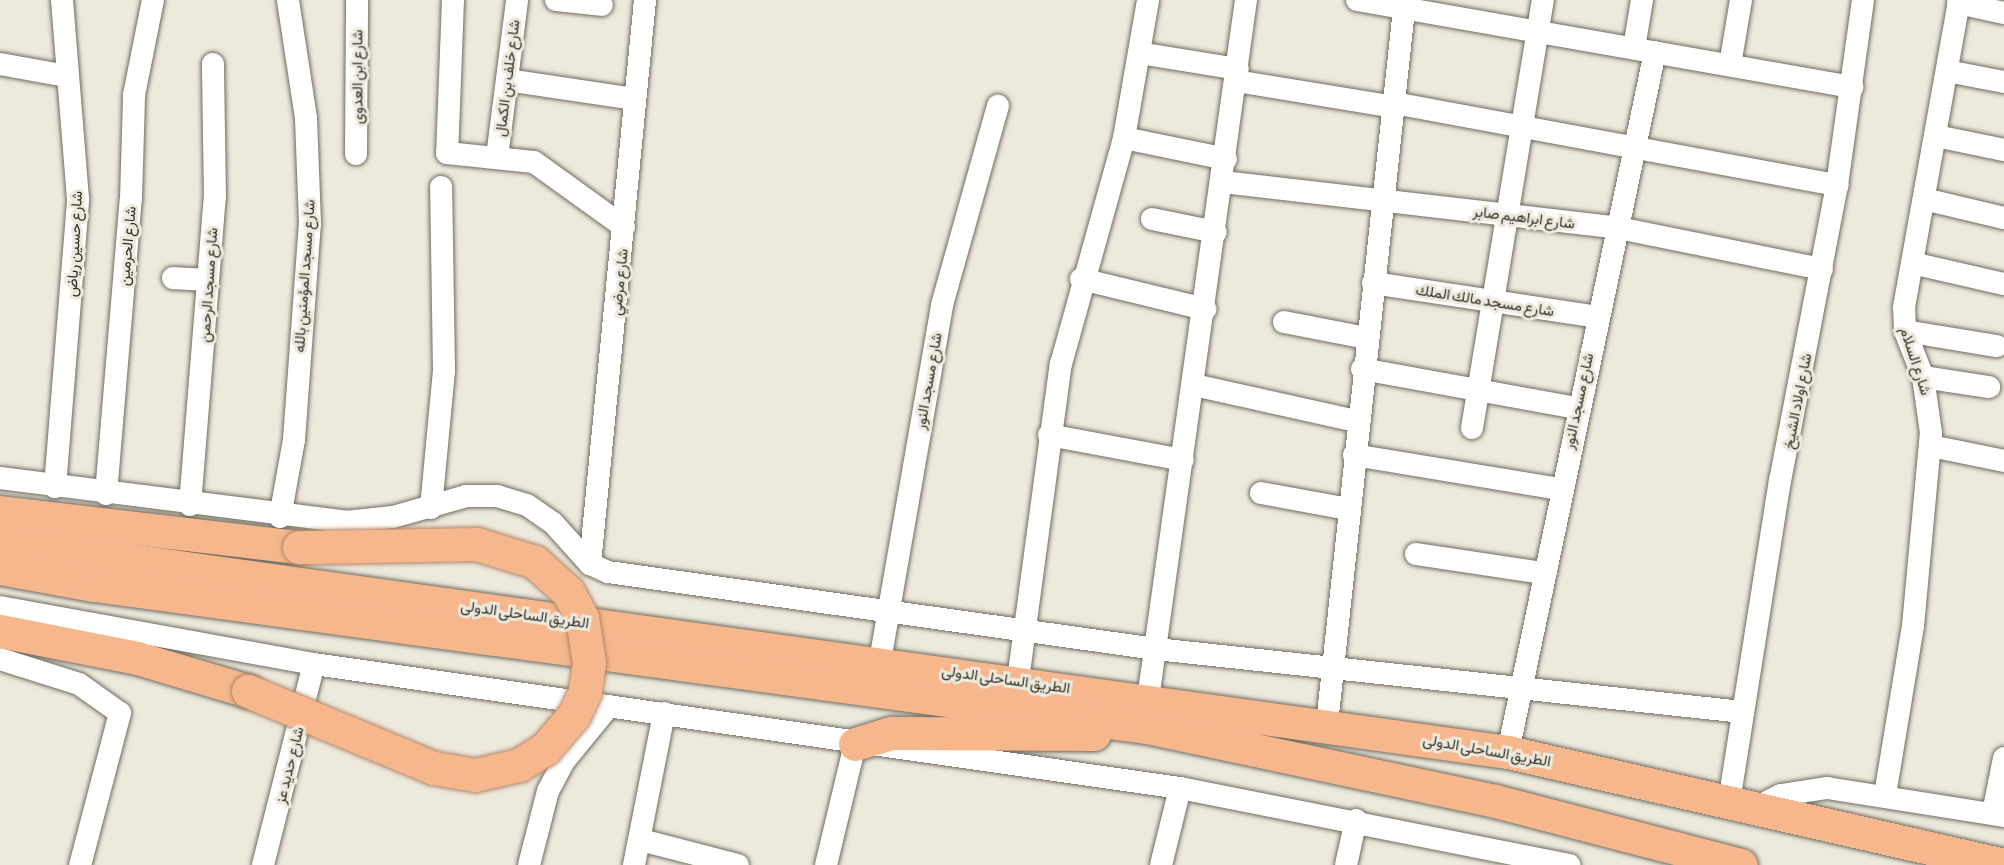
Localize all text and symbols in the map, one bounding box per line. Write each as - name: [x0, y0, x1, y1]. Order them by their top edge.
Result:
- street label: شارع خلف بن الكمال: [491, 18, 523, 138]
- street label: شارع ابن العدوى: [348, 30, 366, 124]
- street label: شارع حسين رياض: [62, 190, 86, 298]
- street label: شارع مسجد المؤمنين بالله: [290, 199, 318, 353]
- street label: شارع ابراهيم صابر: [1472, 202, 1576, 232]
- street label: شارع الحرمين: [115, 206, 139, 286]
- street label: شارع مسجد الرحمن: [195, 227, 221, 343]
- street label: شارع مرضي: [607, 248, 631, 316]
- street label: شارع مسجد مالك الملك: [1415, 280, 1555, 320]
- street label: شارع السلام: [1897, 325, 1935, 397]
- street label: شارع مسجد النور: [911, 331, 945, 431]
- street label: شارع مسجد النور: [1559, 351, 1597, 451]
- street label: شارع اولاد الشيخ: [1779, 352, 1815, 450]
- street label: الطريق الساحلى الدولى: [460, 596, 590, 632]
- street label: الطريق الساحلى الدولى: [941, 661, 1071, 697]
- street label: شارع حديد عز: [271, 725, 307, 805]
- street label: الطريق الساحلى الدولى: [1422, 730, 1552, 770]

